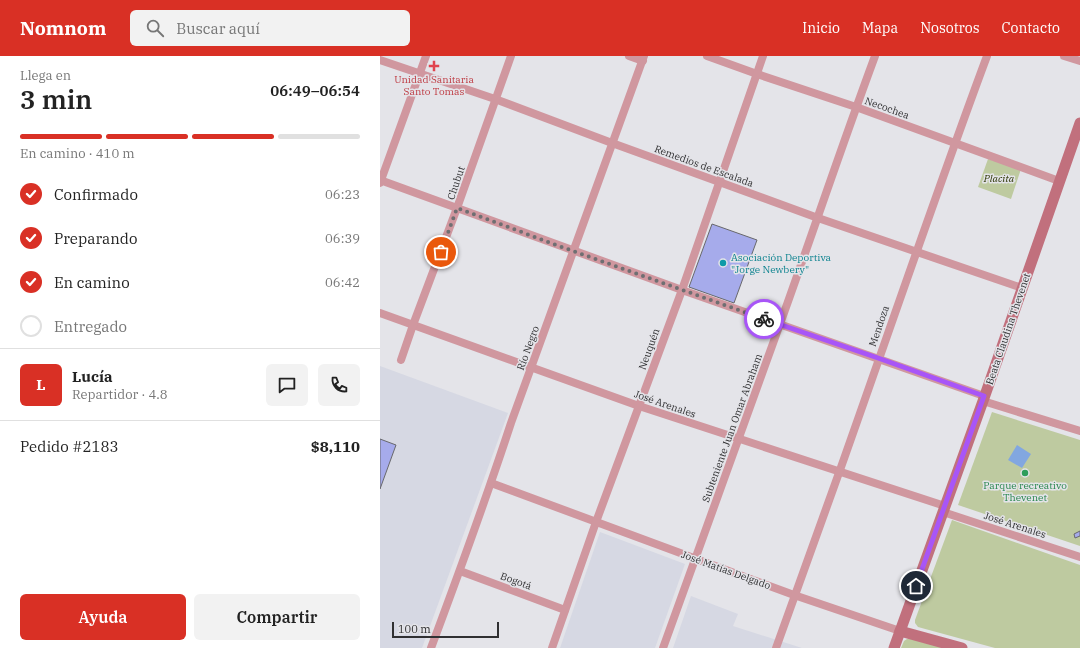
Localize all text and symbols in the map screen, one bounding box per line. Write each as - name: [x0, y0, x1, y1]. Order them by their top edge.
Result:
- search box: [130, 10, 410, 46]
- text: Nomnom: [20, 16, 106, 40]
- icon: search: [144, 17, 166, 39]
- text: Buscar aquí: [176, 19, 260, 38]
- text: Inicio: [802, 19, 840, 37]
- text: Mapa: [862, 19, 898, 37]
- text: Nosotros: [920, 19, 980, 37]
- text: Contacto: [1002, 19, 1060, 37]
- marker: Unidad Sanitaria Santo Tomas: [428, 60, 440, 72]
- text: Llega en: [20, 67, 71, 84]
- place label: Unidad Sanitaria Santo Tomas: [394, 73, 474, 98]
- text: 06:49–06:54: [270, 81, 360, 100]
- text: 3 min: [20, 82, 92, 116]
- street label: Necochea: [863, 94, 911, 122]
- street label: Remedios de Escalada: [653, 142, 756, 190]
- text: En camino · 410 m: [20, 145, 135, 162]
- street label: Chubut: [444, 164, 468, 201]
- park label: Placita: [983, 172, 1015, 185]
- icon: check: [20, 183, 42, 205]
- text: Confirmado: [54, 185, 138, 204]
- text: 06:23: [325, 186, 360, 203]
- icon: check: [20, 227, 42, 249]
- text: Preparando: [54, 229, 137, 248]
- text: 06:39: [325, 230, 360, 247]
- pin: [424, 235, 458, 269]
- icon: bag: [430, 241, 452, 263]
- place label: Asociación Deportiva "Jorge Newbery": [731, 251, 832, 276]
- marker: Asociación Deportiva "Jorge Newbery": [718, 258, 728, 268]
- icon: check: [20, 271, 42, 293]
- street label: Beata Claudina Thevenet: [983, 271, 1033, 387]
- text: En camino: [54, 273, 130, 292]
- text: 06:42: [325, 274, 360, 291]
- courier: [744, 299, 784, 339]
- street label: Mendoza: [866, 303, 892, 348]
- icon: bike: [753, 308, 775, 330]
- text: Entregado: [54, 317, 127, 336]
- street label: Río Negro: [514, 324, 542, 372]
- street label: Neuquén: [636, 326, 663, 372]
- street label: Subteniente Juan Omar Abraham: [699, 351, 765, 504]
- button: chat: [266, 364, 308, 406]
- button: phone: [318, 364, 360, 406]
- text: Lucía: [72, 367, 113, 386]
- text: L: [36, 375, 46, 394]
- text: Repartidor · 4.8: [72, 386, 168, 403]
- street label: José Arenales: [632, 387, 698, 421]
- text: Pedido #2183: [20, 437, 119, 456]
- text: $8,110: [311, 437, 360, 456]
- marker: Parque recreativo Thevenet: [1020, 468, 1030, 478]
- place label: Parque recreativo Thevenet: [983, 479, 1067, 504]
- street label: José Arenales: [982, 509, 1048, 541]
- street label: José Matías Delgado: [680, 548, 773, 592]
- street label: Bogotá: [499, 569, 534, 593]
- pin: [899, 569, 933, 603]
- icon: home: [905, 575, 927, 597]
- button: Ayuda: [20, 594, 186, 640]
- button: Compartir: [194, 594, 360, 640]
- scale bar: [392, 620, 499, 639]
- text: 100 m: [398, 622, 431, 636]

